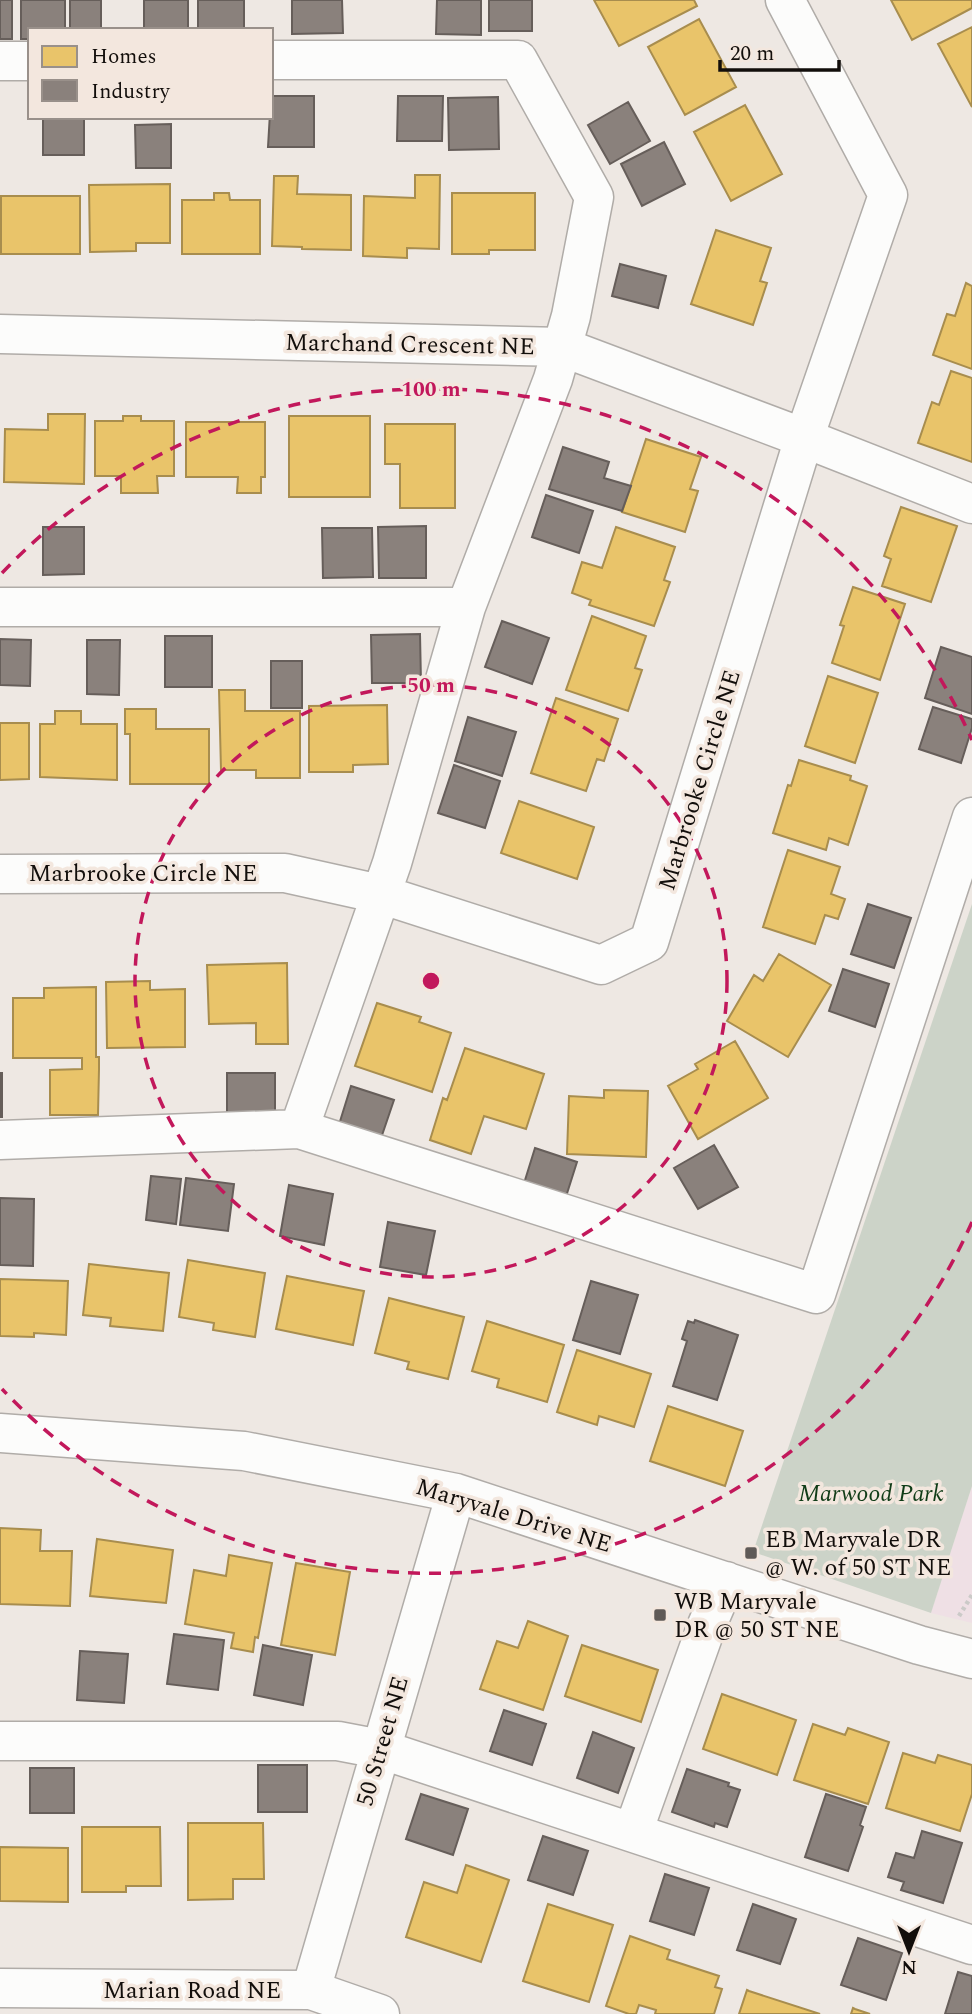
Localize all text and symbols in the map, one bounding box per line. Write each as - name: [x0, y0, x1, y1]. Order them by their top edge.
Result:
- legend: [28, 28, 273, 119]
- scale bar: [720, 28, 839, 72]
- text: 20 m: [730, 38, 774, 70]
- text: Homes: [91, 41, 157, 73]
- text: Industry: [91, 76, 171, 108]
- street label: Marchand Crescent NE: [285, 325, 535, 365]
- text: 100 m: [401, 374, 461, 406]
- street label: Marbrooke Circle NE: [649, 666, 751, 895]
- text: 50 m: [407, 670, 455, 702]
- street label: Marbrooke Circle NE: [28, 856, 258, 892]
- centre of rings: [419, 969, 443, 993]
- street label: Maryvale Drive NE: [411, 1469, 616, 1563]
- park label: Marwood Park: [798, 1476, 944, 1512]
- place label: EB Maryvale DR @ W. of 50 ST NE: [765, 1522, 951, 1586]
- marker: EB Maryvale DR @ W. of 50 ST NE: [743, 1545, 759, 1561]
- place label: WB Maryvale DR @ 50 ST NE: [674, 1584, 839, 1648]
- marker: WB Maryvale DR @ 50 ST NE: [652, 1607, 668, 1623]
- street label: 50 Street NE: [347, 1672, 419, 1810]
- north arrow: [874, 1916, 944, 1986]
- text: N: [901, 1952, 917, 1981]
- street label: Marian Road NE: [103, 1973, 281, 2009]

